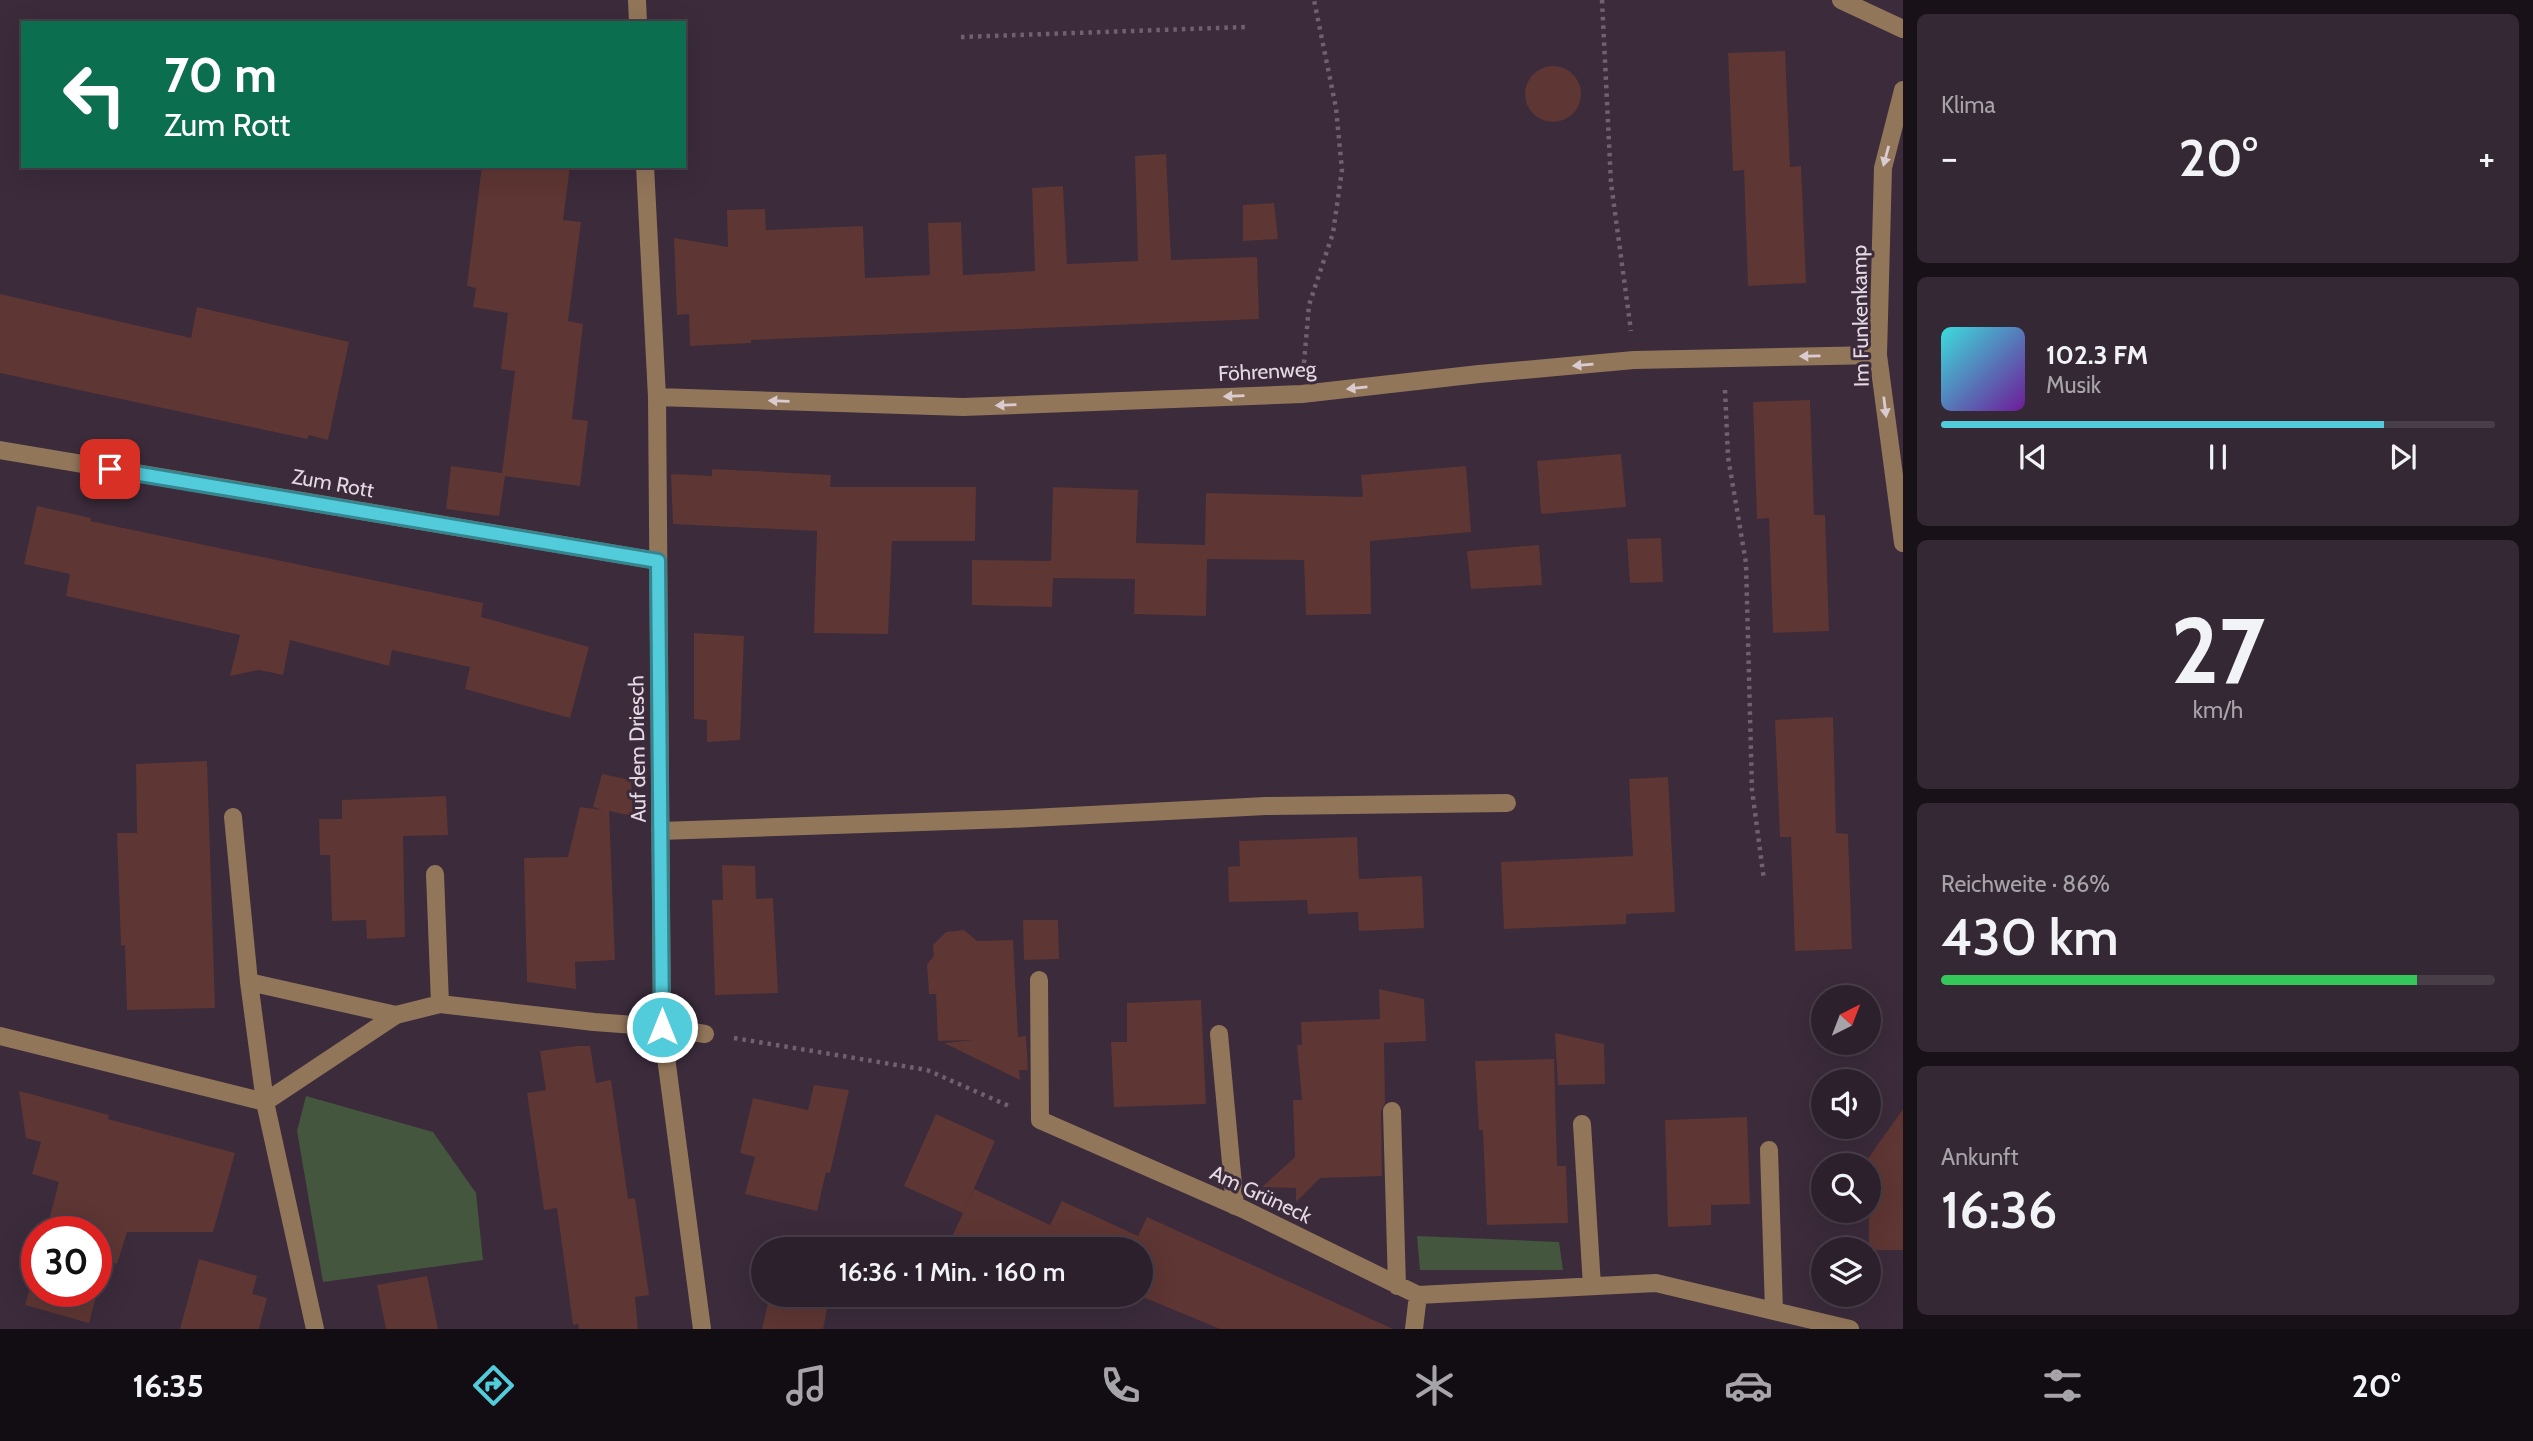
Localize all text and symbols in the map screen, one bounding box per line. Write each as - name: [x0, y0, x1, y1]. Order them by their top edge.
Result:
- text: 70 m: [164, 45, 277, 104]
- icon: left: [49, 49, 140, 140]
- text: Klima: [1941, 91, 1996, 119]
- text: Zum Rott: [164, 105, 290, 144]
- text: 20°: [2178, 126, 2258, 189]
- text: −: [1941, 134, 1958, 181]
- text: +: [2478, 134, 2495, 181]
- one-way arrow: [1880, 145, 1891, 167]
- street label: Im Funkenkamp: [1846, 245, 1874, 387]
- text: 102.3 FM: [2046, 339, 2148, 371]
- one-way arrow: [1799, 350, 1821, 362]
- street label: Föhrenweg: [1217, 356, 1317, 386]
- one-way arrow: [1572, 360, 1594, 371]
- text: Musik: [2046, 371, 2101, 399]
- one-way arrow: [1345, 382, 1367, 393]
- one-way arrow: [1222, 391, 1244, 402]
- one-way arrow: [768, 395, 790, 406]
- one-way arrow: [1879, 396, 1890, 418]
- one-way arrow: [995, 399, 1017, 410]
- icon: previous: [2014, 438, 2052, 476]
- icon: pause: [2199, 438, 2237, 476]
- icon: next: [2384, 438, 2422, 476]
- pin: [80, 439, 140, 499]
- icon: arrive: [91, 450, 129, 488]
- street label: Zum Rott: [290, 463, 376, 503]
- text: 27: [2171, 595, 2265, 706]
- street label: Auf dem Driesch: [623, 675, 651, 823]
- text: km/h: [2193, 696, 2243, 724]
- text: Reichweite · 86%: [1941, 870, 2110, 898]
- text: 430 km: [1941, 905, 2119, 968]
- north arrow: [1811, 985, 1881, 1055]
- map controls: [1811, 985, 1881, 1307]
- position arrow: [625, 990, 699, 1064]
- button: sound: [1811, 1069, 1881, 1139]
- text: Ankunft: [1941, 1143, 2019, 1171]
- button: search: [1811, 1153, 1881, 1223]
- street label: Am Grüneck: [1206, 1160, 1316, 1229]
- text: 16:36: [1941, 1178, 2057, 1241]
- speed limit sign: 30: [21, 1216, 112, 1307]
- button: layers: [1811, 1237, 1881, 1307]
- text: 16:36 · 1 Min. · 160 m: [839, 1256, 1065, 1288]
- icon: directions: [469, 1361, 518, 1410]
- icon: music: [782, 1361, 831, 1410]
- icon: phone: [1096, 1361, 1145, 1410]
- icon: climate: [1410, 1361, 1459, 1410]
- icon: car: [1724, 1361, 1773, 1410]
- icon: filters: [2038, 1361, 2087, 1410]
- text: 16:35: [132, 1366, 204, 1405]
- text: 20°: [2352, 1366, 2401, 1405]

